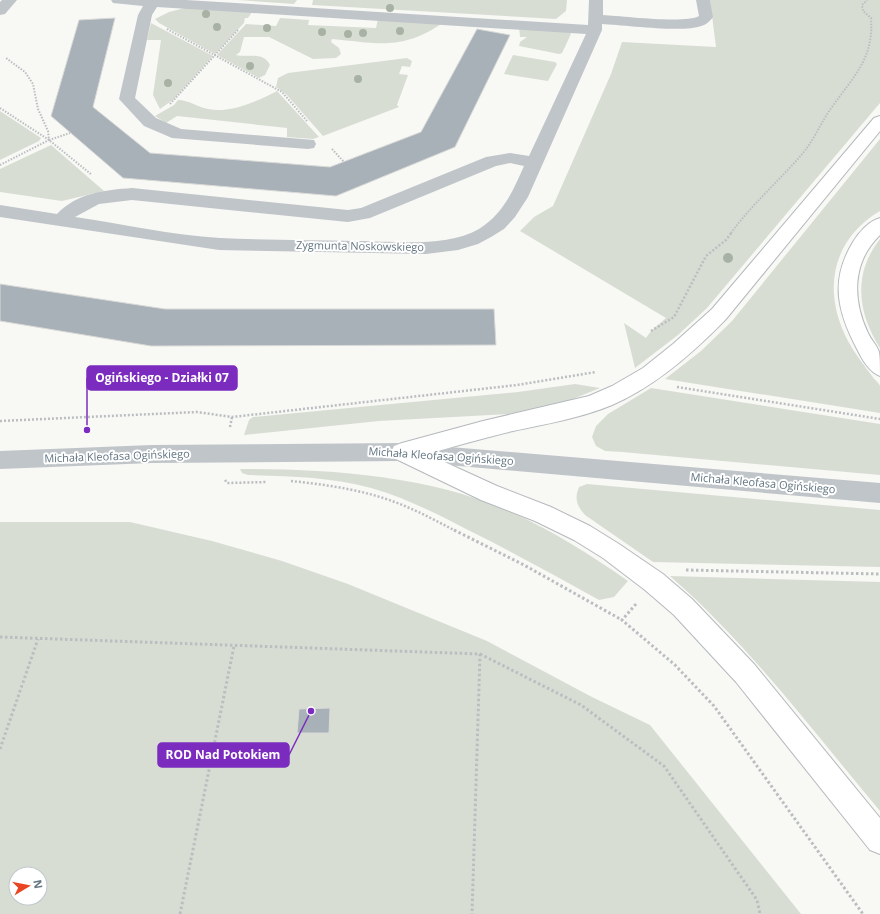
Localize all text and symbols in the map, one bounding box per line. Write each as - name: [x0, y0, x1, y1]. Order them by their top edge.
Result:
- street label: Zygmunta Noskowskiego: [296, 237, 424, 254]
- callout: Ogińskiego - Działki 07: [87, 366, 237, 390]
- text: Ogińskiego - Działki 07: [95, 369, 229, 386]
- street label: Michała Kleofasa Ogińskiego: [368, 443, 515, 468]
- street label: Michała Kleofasa Ogińskiego: [44, 445, 190, 466]
- street label: Michała Kleofasa Ogińskiego: [690, 469, 837, 496]
- callout: ROD Nad Potokiem: [158, 743, 289, 767]
- text: ROD Nad Potokiem: [166, 746, 280, 763]
- north arrow: [8, 866, 48, 906]
- text: N: [30, 878, 47, 890]

